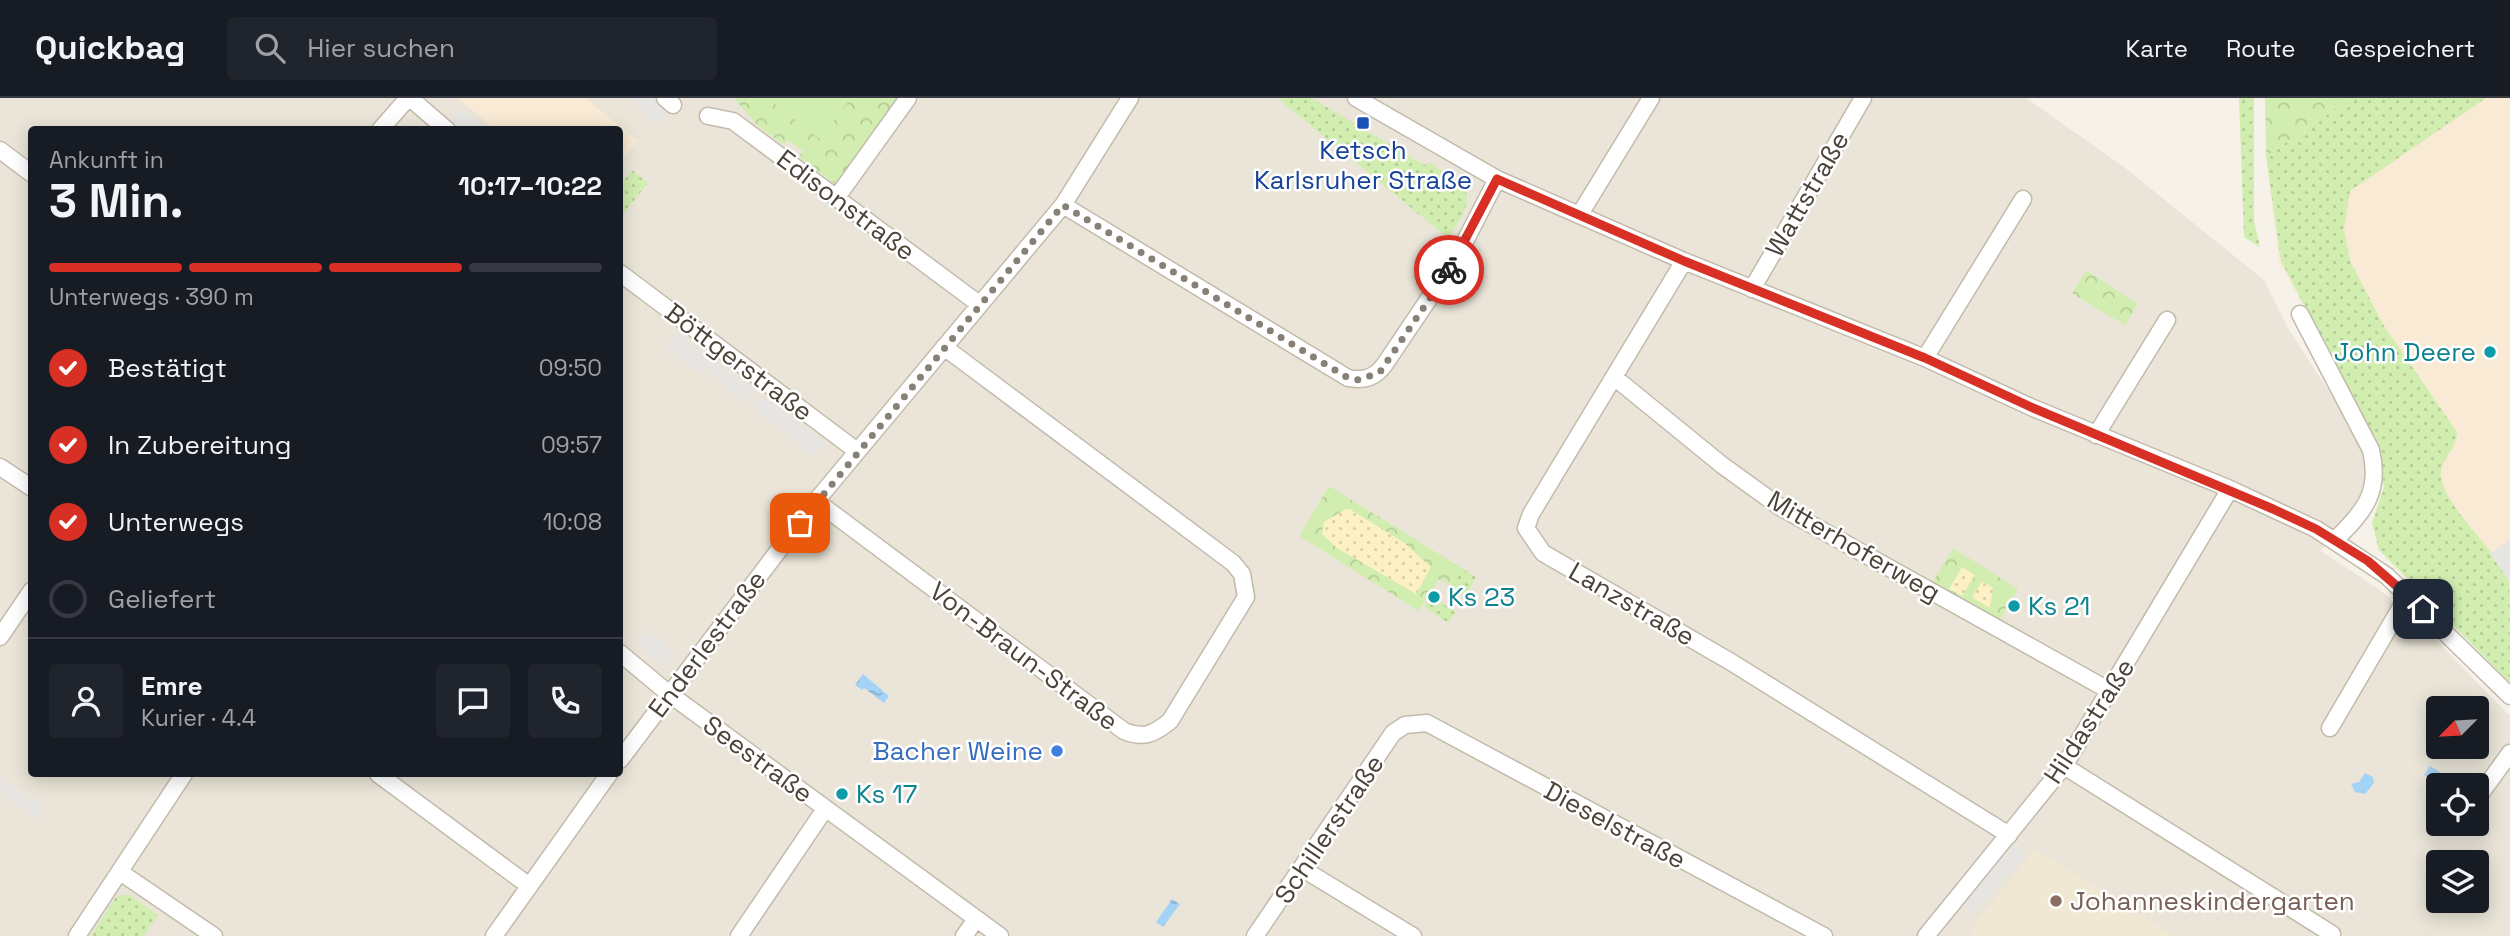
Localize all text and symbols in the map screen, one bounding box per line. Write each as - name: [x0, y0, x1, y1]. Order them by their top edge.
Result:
- search box: [227, 17, 717, 80]
- text: Quickbag: [35, 27, 185, 69]
- icon: search: [251, 29, 289, 67]
- text: Hier suchen: [307, 31, 455, 65]
- text: Karte: [2126, 33, 2188, 64]
- text: Route: [2226, 33, 2295, 64]
- text: Gespeichert: [2333, 33, 2475, 64]
- marker: Ketsch Karlsruher Straße: [1355, 115, 1371, 131]
- street label: Wattstraße: [1757, 125, 1857, 263]
- place label: Ketsch Karlsruher Straße: [1254, 133, 1472, 197]
- street label: Edisonstraße: [770, 142, 922, 268]
- text: Ankunft in: [49, 145, 164, 175]
- text: 10:17–10:22: [458, 169, 602, 203]
- text: 3 Min.: [49, 172, 184, 230]
- courier: [1414, 235, 1484, 305]
- icon: bike: [1430, 251, 1468, 289]
- text: Unterwegs · 390 m: [49, 282, 254, 312]
- street label: Böttgerstraße: [658, 295, 820, 429]
- place label: John Deere: [2334, 335, 2476, 369]
- marker: John Deere: [2482, 344, 2498, 360]
- icon: check: [49, 349, 87, 387]
- text: Bestätigt: [108, 351, 227, 385]
- text: 09:50: [539, 353, 602, 383]
- icon: check: [49, 426, 87, 464]
- text: In Zubereitung: [108, 428, 292, 462]
- text: 09:57: [541, 430, 602, 460]
- street label: Mitterhoferweg: [1761, 483, 1947, 609]
- pin: [770, 493, 830, 553]
- icon: check: [49, 503, 87, 541]
- icon: bag: [781, 504, 819, 542]
- text: Unterwegs: [108, 505, 244, 539]
- text: 10:08: [543, 507, 602, 537]
- street label: Lanzstraße: [1563, 554, 1701, 654]
- street label: Enderlestraße: [641, 564, 773, 724]
- street label: Von-Braun-Straße: [923, 574, 1125, 738]
- pin: [2393, 579, 2453, 639]
- place label: Ks 23: [1448, 580, 1515, 614]
- text: Geliefert: [108, 582, 216, 616]
- marker: Ks 23: [1426, 589, 1442, 605]
- place label: Ks 21: [2028, 589, 2090, 623]
- icon: home: [2404, 590, 2442, 628]
- marker: Ks 21: [2006, 598, 2022, 614]
- street label: Hildastraße: [2036, 652, 2142, 790]
- button: person: [49, 664, 123, 738]
- button: chat: [436, 664, 510, 738]
- button: phone: [528, 664, 602, 738]
- text: Emre: [141, 669, 202, 703]
- north arrow: [2426, 696, 2488, 760]
- map controls: [2426, 696, 2489, 913]
- text: Kurier · 4.4: [141, 703, 256, 733]
- street label: Seestraße: [696, 708, 820, 810]
- place label: Bacher Weine: [873, 734, 1043, 768]
- marker: Bacher Weine: [1049, 743, 1065, 759]
- street label: Schillerstraße: [1267, 748, 1391, 910]
- street label: Dieselstraße: [1538, 773, 1692, 877]
- button: locate: [2426, 773, 2489, 836]
- place label: Ks 17: [856, 777, 917, 811]
- marker: Ks 17: [834, 786, 850, 802]
- button: layers: [2426, 850, 2489, 913]
- place label: Johanneskindergarten: [2070, 884, 2355, 918]
- marker: Johanneskindergarten: [2048, 893, 2064, 909]

